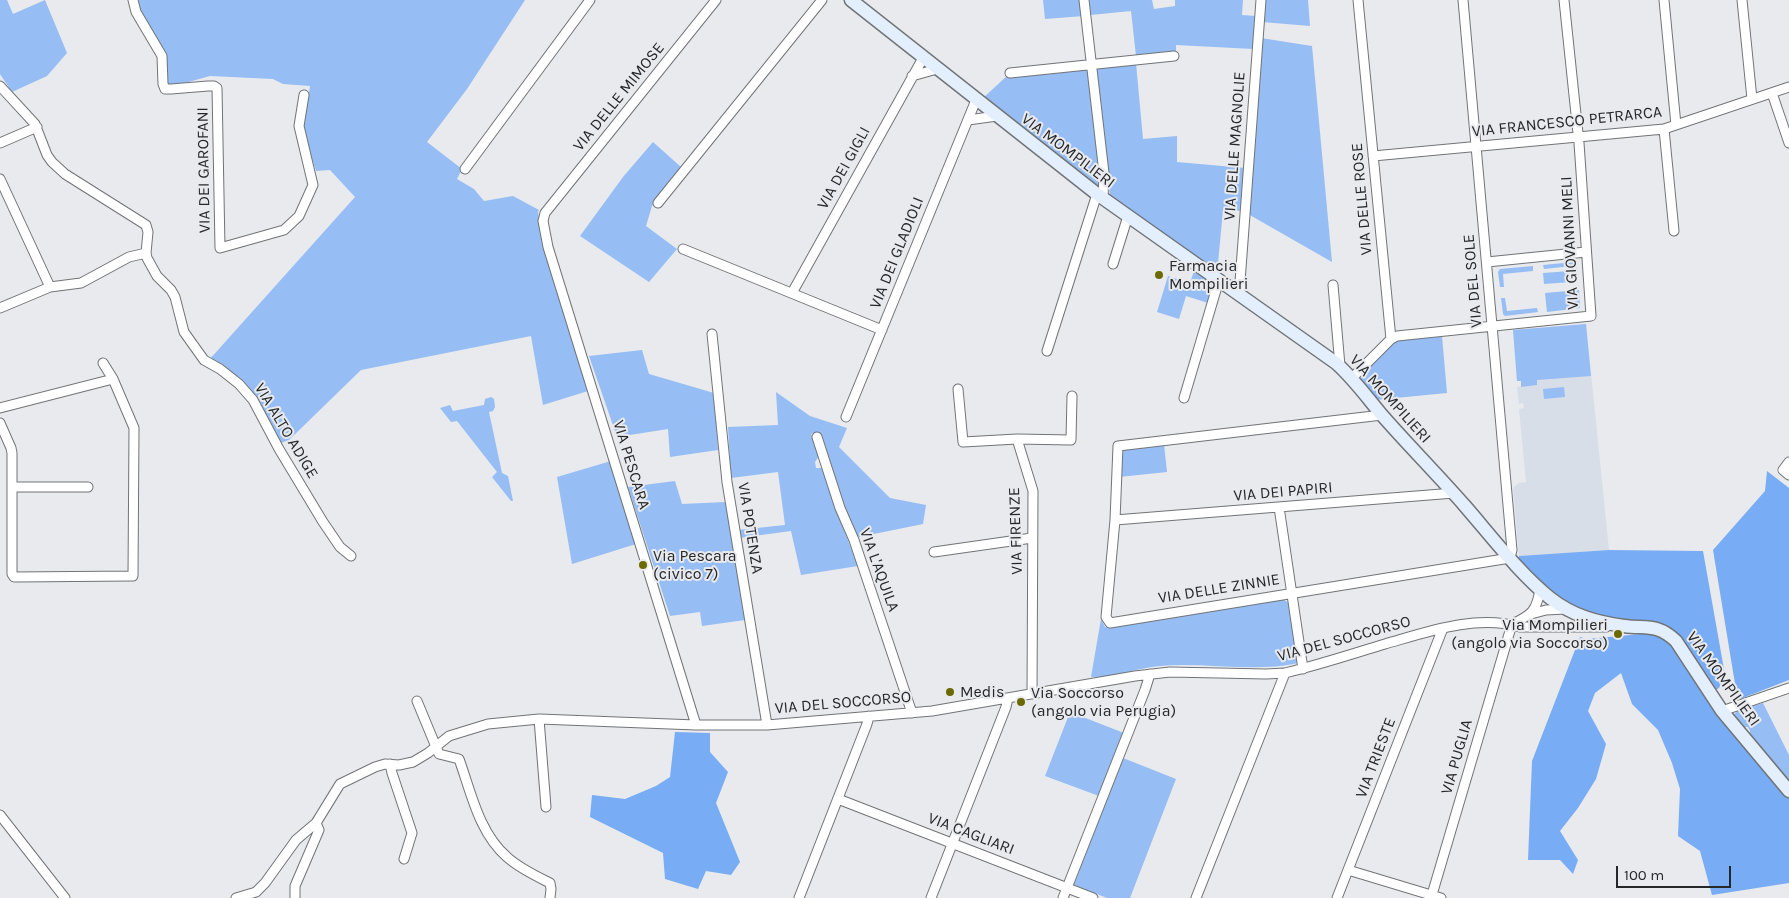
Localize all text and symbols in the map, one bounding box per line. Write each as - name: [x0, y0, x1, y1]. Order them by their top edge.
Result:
- street label: VIA DELLE MIMOSE: [569, 39, 669, 155]
- street label: VIA DELLE MAGNOLIE: [1220, 71, 1250, 221]
- street label: VIA FRANCESCO PETRARCA: [1471, 102, 1663, 142]
- street label: VIA DEI GAROFANI: [193, 107, 215, 233]
- street label: VIA MOMPILIERI: [1017, 109, 1119, 193]
- street label: VIA DEI GIGLI: [813, 123, 875, 213]
- street label: VIA DELLE ROSE: [1348, 142, 1376, 256]
- street label: VIA GIOVANNI MELI: [1557, 176, 1583, 310]
- street label: VIA DEI GLADIOLI: [866, 194, 928, 312]
- street label: VIA DEL SOLE: [1459, 233, 1487, 329]
- place label: Farmacia Mompilieri: [1169, 256, 1248, 294]
- marker: Farmacia Mompilieri: [1153, 269, 1165, 281]
- street label: VIA MOMPILIERI: [1345, 351, 1435, 447]
- street label: VIA ALTO ADIGE: [250, 380, 322, 482]
- street label: VIA PESCARA: [608, 418, 654, 512]
- street label: VIA DEI PAPIRI: [1233, 478, 1333, 506]
- street label: VIA POTENZA: [733, 481, 767, 575]
- street label: VIA FIRENZE: [1005, 487, 1027, 575]
- street label: VIA L'AQUILA: [855, 526, 903, 614]
- place label: Via Pescara (civico 7): [653, 546, 737, 584]
- marker: Via Pescara (civico 7): [637, 559, 649, 571]
- street label: VIA DELLE ZINNIE: [1157, 570, 1281, 608]
- street label: VIA DEL SOCCORSO: [1275, 612, 1413, 666]
- place label: Via Mompilieri (angolo via Soccorso): [1451, 615, 1608, 653]
- marker: Via Mompilieri (angolo via Soccorso): [1612, 628, 1624, 640]
- street label: VIA MOMPILIERI: [1682, 628, 1764, 730]
- place label: Medis: [960, 682, 1004, 702]
- place label: Via Soccorso (angolo via Perugia): [1031, 683, 1176, 721]
- marker: Medis: [944, 686, 956, 698]
- street label: VIA DEL SOCCORSO: [774, 687, 912, 719]
- marker: Via Soccorso (angolo via Perugia): [1015, 696, 1027, 708]
- street label: VIA TRIESTE: [1352, 715, 1400, 801]
- street label: VIA PUGLIA: [1437, 717, 1477, 797]
- street label: VIA CAGLIARI: [925, 809, 1017, 859]
- scale bar: [1619, 856, 1734, 888]
- text: 100 m: [1624, 866, 1664, 884]

